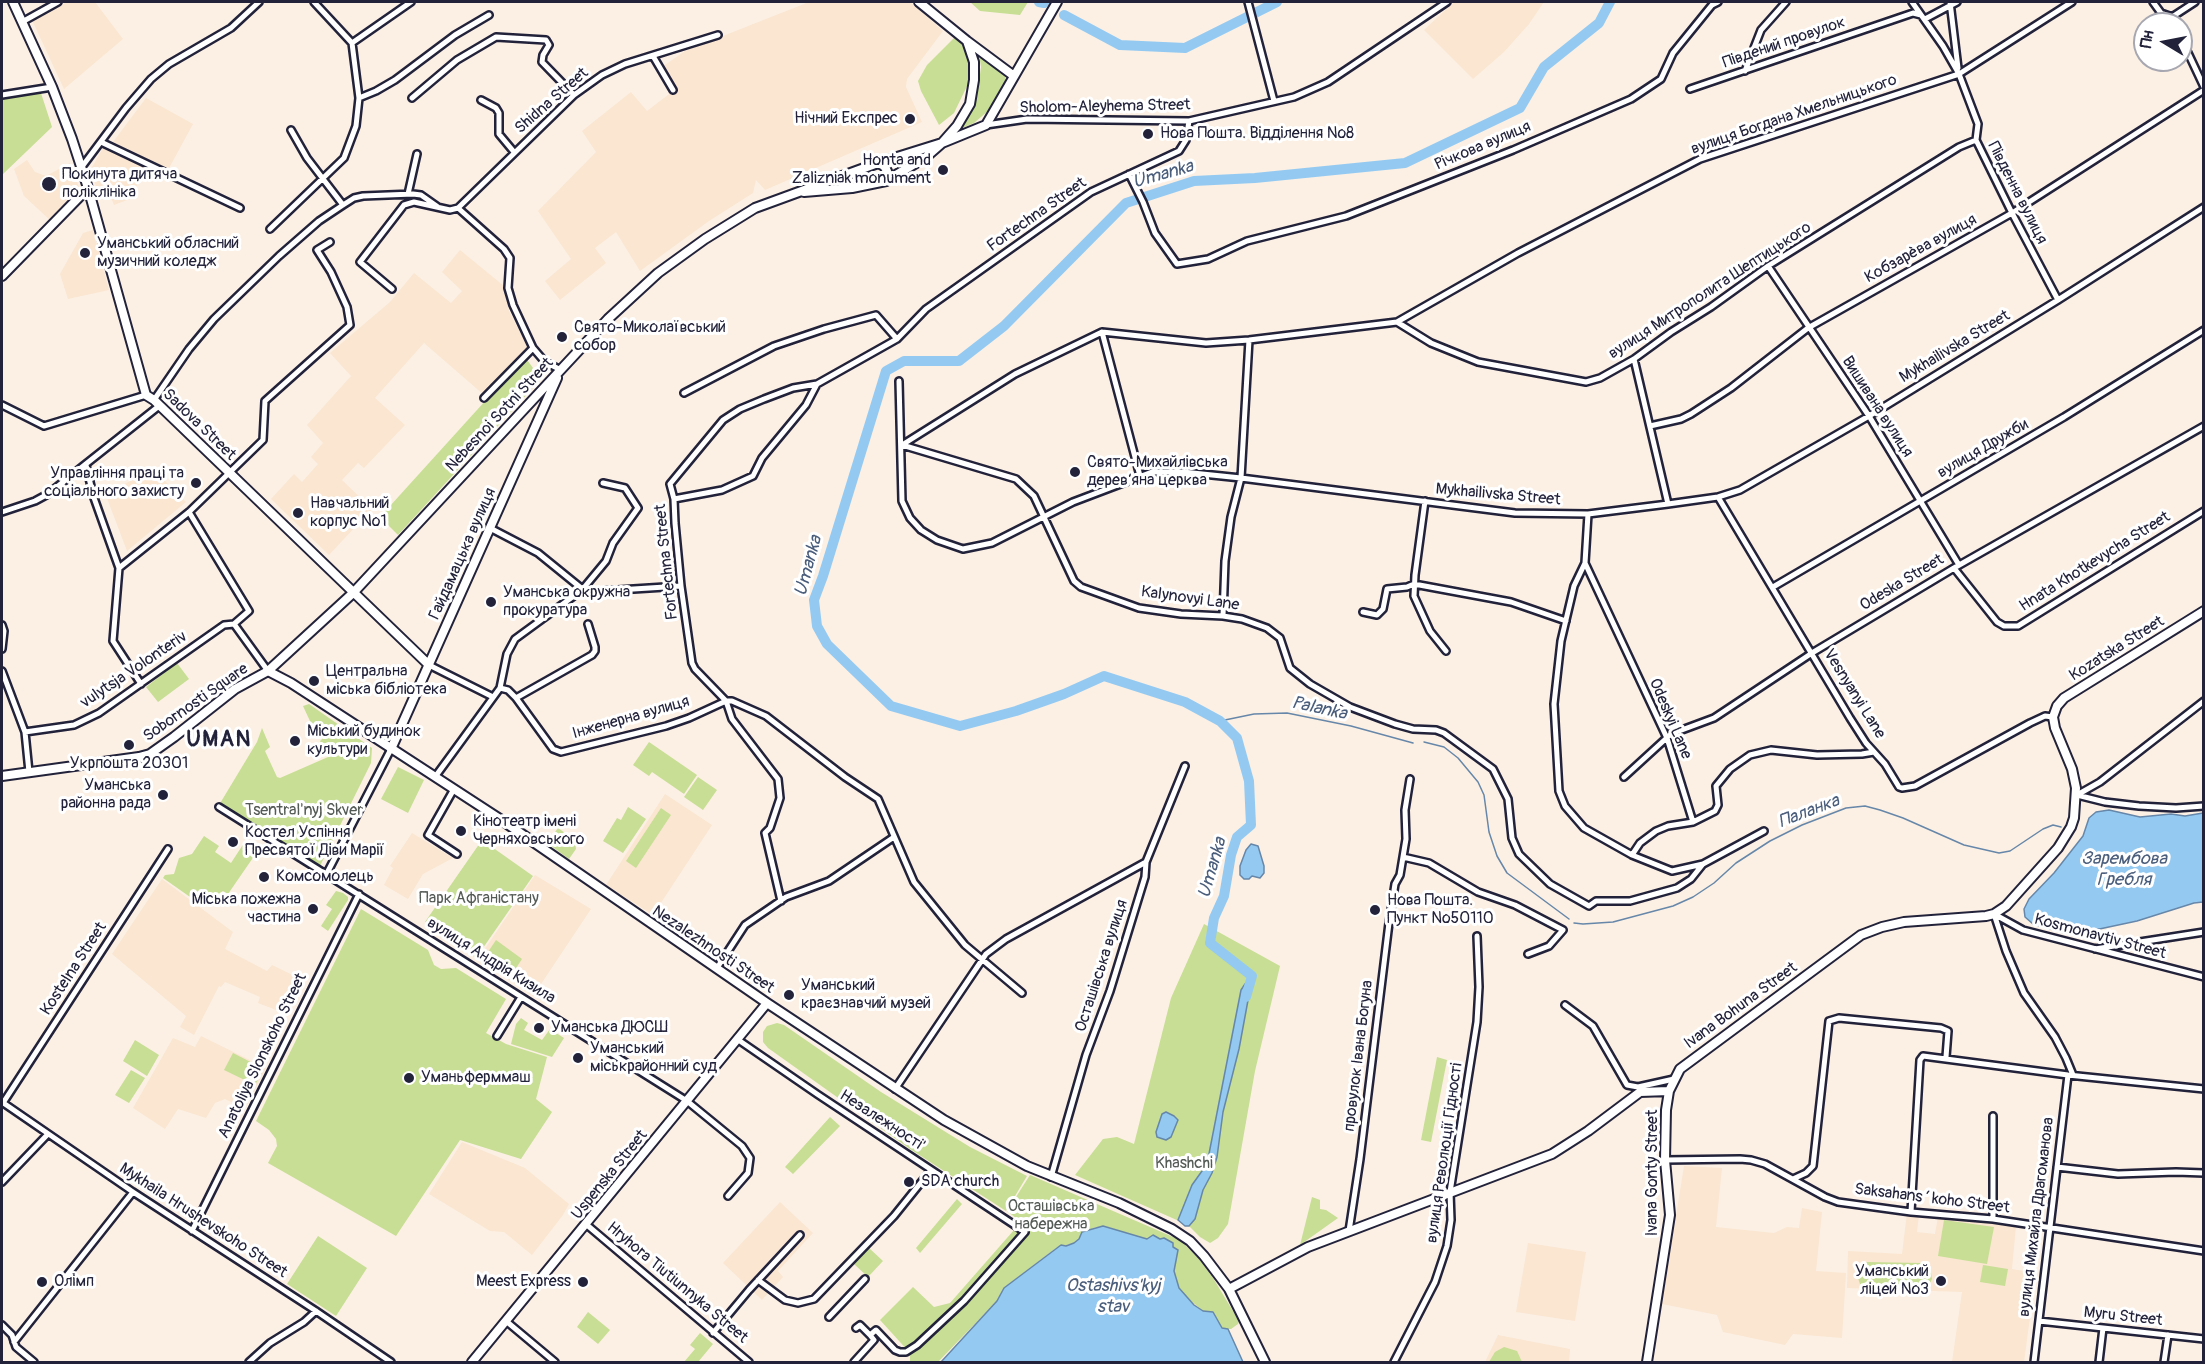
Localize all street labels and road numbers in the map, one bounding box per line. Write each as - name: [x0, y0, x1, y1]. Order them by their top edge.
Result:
- street label: Південий провулок: [1720, 13, 1848, 73]
- street label: Shidna Street: [511, 64, 593, 138]
- street label: вулиця Богдана Хмельницького: [1689, 71, 1899, 159]
- street label: Sholom-Aleyhema Street: [1019, 96, 1191, 118]
- street label: Річкова вулиця: [1432, 117, 1534, 175]
- street label: Південна вулиця: [1983, 139, 2051, 247]
- street label: Fortechna Street: [984, 174, 1090, 256]
- street label: Кобзарèва вулиця: [1862, 210, 1980, 288]
- street label: вулиця Митрополита Шептицького: [1605, 218, 1815, 364]
- street label: Mykhailivska Street: [1896, 307, 2014, 387]
- street label: Вишивана вулиця: [1837, 353, 1917, 461]
- street label: Nebesnoi Sotni Street: [442, 354, 558, 476]
- street label: Sadova Street: [158, 385, 240, 465]
- street label: вулиця Дружби: [1934, 415, 2032, 483]
- street label: Mykhailivska Street: [1435, 480, 1561, 510]
- street label: Гайдамацька вулиця: [425, 485, 501, 623]
- street label: Fortechna Street: [651, 503, 683, 621]
- street label: Hnata Khotkevycha Street: [2016, 508, 2174, 616]
- street label: Odeska Street: [1857, 551, 1947, 615]
- street label: Kalynovyi Lane: [1140, 583, 1240, 615]
- street label: Kozatska Street: [2066, 612, 2168, 686]
- street label: vulytsja Volonteriv: [77, 627, 191, 713]
- street label: Vesnyanyi Lane: [1819, 646, 1889, 742]
- street label: Sobornosti Square: [140, 660, 252, 746]
- street label: Odeskyi Lane: [1644, 676, 1696, 762]
- street label: Інженерна вулиця: [570, 692, 692, 744]
- street label: Осташівська вулиця: [1072, 897, 1132, 1035]
- street label: Nezalezhnosti Street: [648, 902, 778, 998]
- street label: Kosmonavtiv Street: [2032, 910, 2168, 964]
- street label: вулиця Андрія Кизила: [423, 914, 559, 1008]
- street label: Kostelna Street: [37, 919, 111, 1019]
- street label: Ivana Bohuna Street: [1681, 958, 1801, 1054]
- street label: Anatoliya Slonskoho Street: [215, 970, 311, 1142]
- street label: провулок Івана Богуна: [1340, 979, 1378, 1133]
- street label: вулиця Революції Гідності: [1423, 1062, 1467, 1244]
- street label: Незалежності': [836, 1086, 928, 1156]
- street label: Ivana Gonty Street: [1643, 1110, 1663, 1236]
- street label: вулиця Михайла Драгоманова: [2015, 1116, 2059, 1318]
- street label: Uspenska Street: [568, 1126, 652, 1224]
- street label: Mykhaila Hrushevskoho Street: [115, 1159, 291, 1283]
- street label: Saksahansʹkoho Street: [1853, 1180, 2011, 1218]
- street label: Hryhora Tiutiunnyka Street: [603, 1218, 751, 1348]
- street label: Myru Street: [2083, 1303, 2163, 1331]

